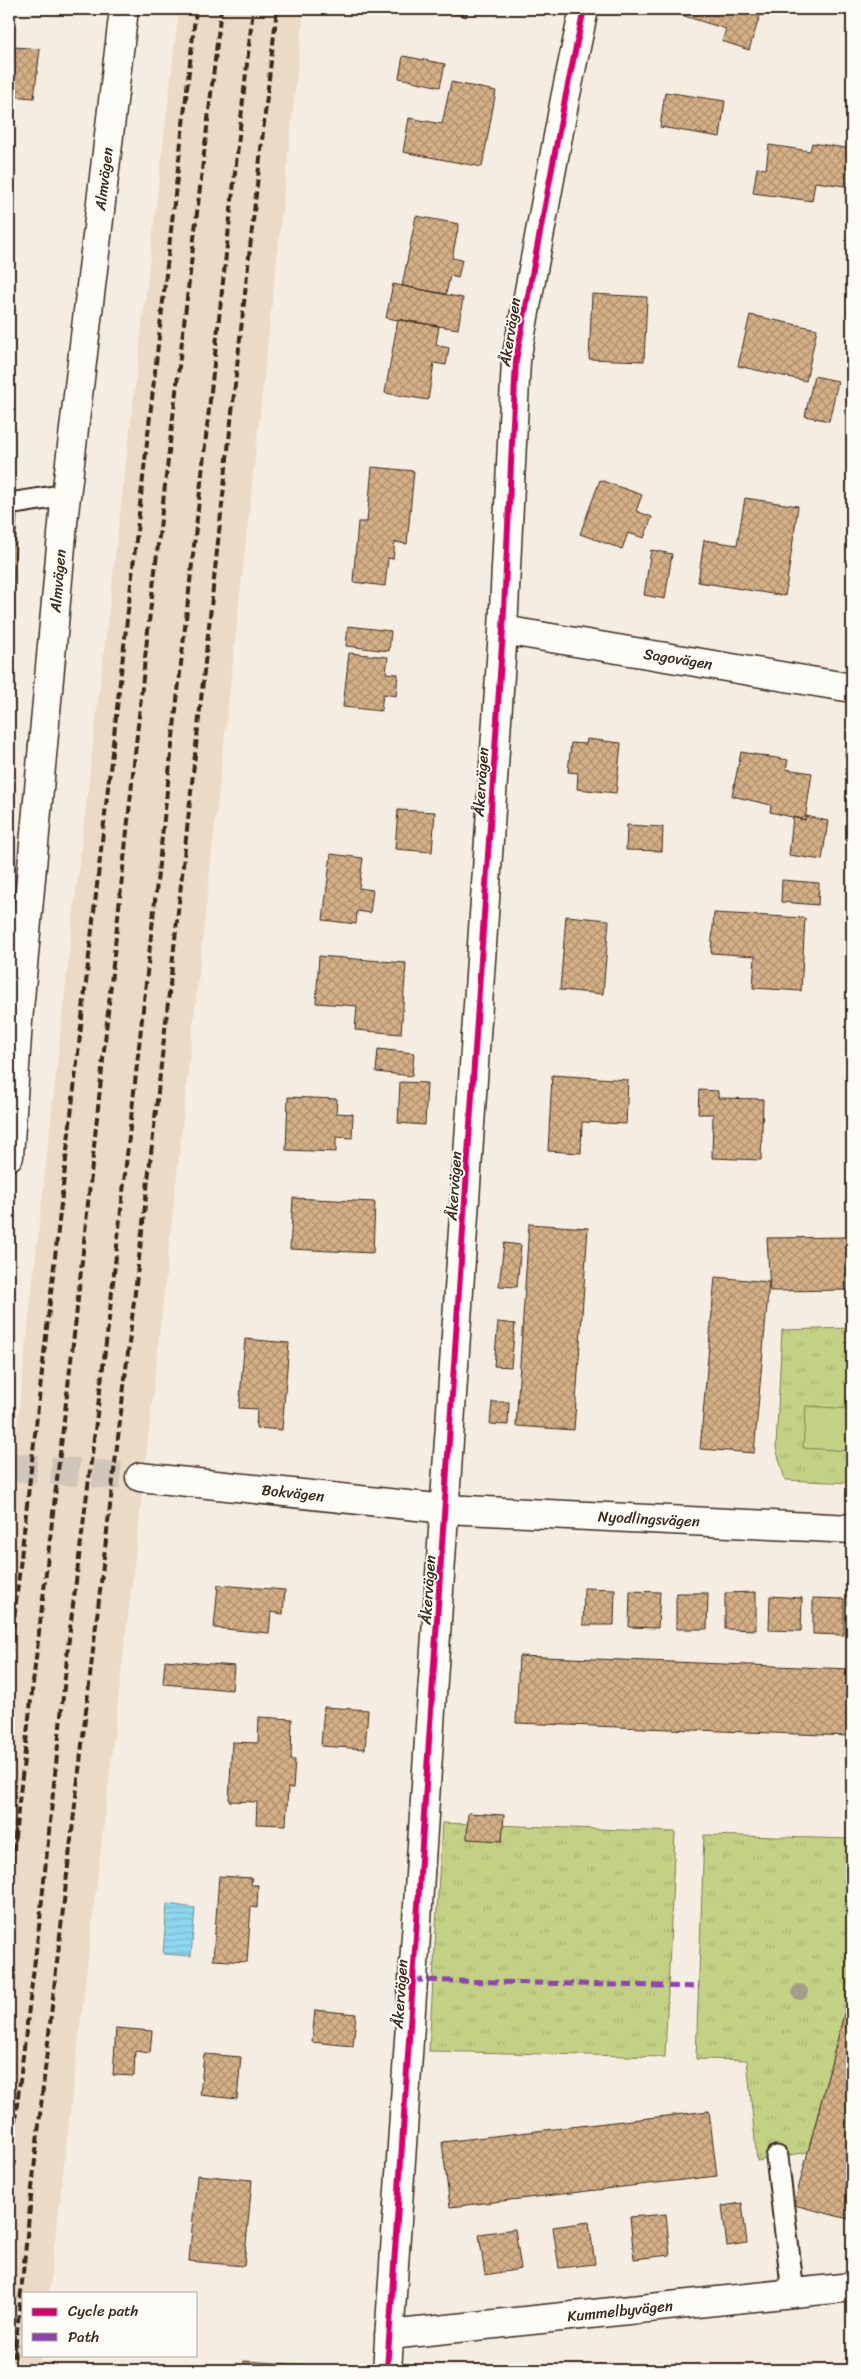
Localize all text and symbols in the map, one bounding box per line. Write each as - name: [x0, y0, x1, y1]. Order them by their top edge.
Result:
- street label: Almvägen: [87, 146, 121, 213]
- street label: Åkervägen: [492, 296, 528, 369]
- street label: Almvägen: [42, 548, 74, 615]
- street label: Sagovägen: [642, 641, 714, 677]
- street label: Åkervägen: [466, 746, 496, 819]
- street label: Åkervägen: [439, 1150, 469, 1223]
- street label: Bokvägen: [260, 1477, 326, 1509]
- street label: Nyodlingsvägen: [597, 1503, 701, 1535]
- street label: Åkervägen: [413, 1554, 443, 1627]
- street label: Åkervägen: [385, 1958, 415, 2031]
- legend: [22, 2292, 198, 2356]
- street label: Kummelbyvägen: [566, 2293, 674, 2329]
- text: Cycle path: [68, 2298, 139, 2324]
- text: Path: [68, 2324, 99, 2350]

